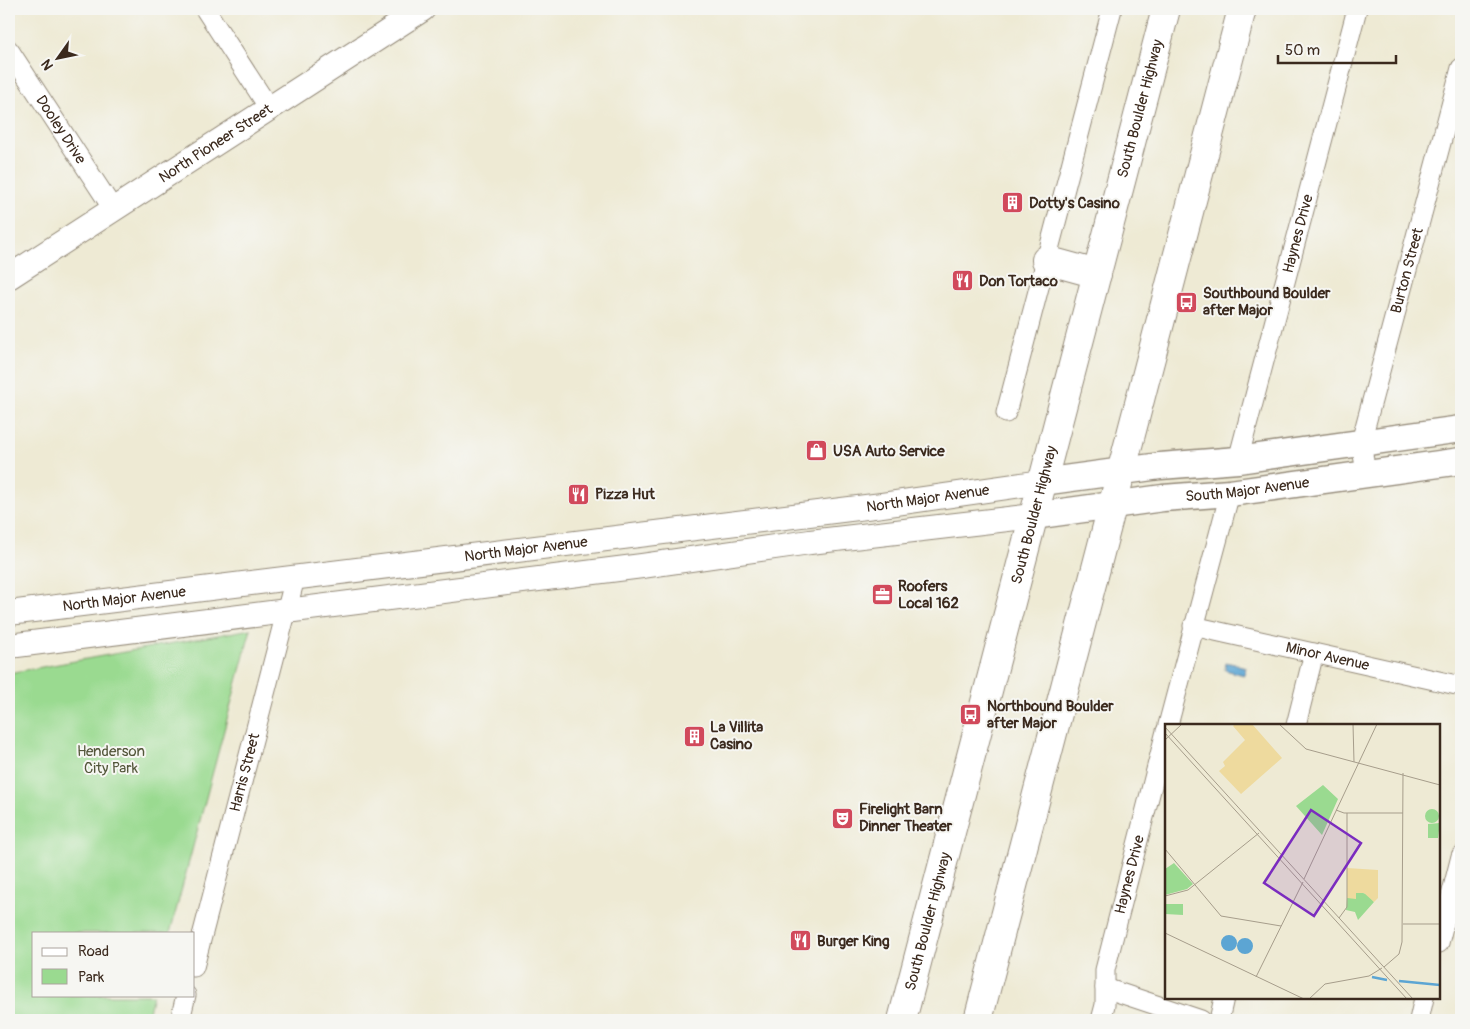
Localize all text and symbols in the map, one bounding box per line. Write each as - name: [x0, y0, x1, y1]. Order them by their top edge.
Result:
- north arrow: [32, 32, 82, 82]
- scale bar: [1278, 32, 1395, 64]
- street label: South Boulder Highway: [1113, 37, 1168, 180]
- text: 50 m: [1285, 41, 1320, 60]
- text: N: [38, 56, 57, 73]
- street label: Dooley Drive: [31, 92, 90, 168]
- street label: North Pioneer Street: [155, 100, 277, 187]
- building icon: Dotty's Casino: [1001, 191, 1025, 215]
- street label: Haynes Drive: [1279, 192, 1318, 275]
- place label: Dotty's Casino: [1029, 194, 1120, 213]
- street label: Burton Street: [1387, 225, 1428, 315]
- restaurant icon: Don Tortaco: [951, 269, 975, 293]
- place label: Don Tortaco: [979, 272, 1058, 291]
- place label: Southbound Boulder after Major: [1203, 284, 1331, 320]
- bus stop icon: Southbound Boulder after Major: [1175, 290, 1199, 314]
- shop icon: USA Auto Service: [805, 439, 829, 463]
- place label: USA Auto Service: [833, 442, 945, 461]
- street label: South Boulder Highway: [1007, 443, 1062, 586]
- street label: South Major Avenue: [1185, 473, 1311, 506]
- street label: North Major Avenue: [865, 481, 991, 517]
- restaurant icon: Pizza Hut: [567, 482, 591, 506]
- place label: Pizza Hut: [595, 485, 656, 504]
- street label: North Major Avenue: [463, 532, 589, 567]
- place label: Roofers Local 162: [898, 577, 959, 613]
- street label: North Major Avenue: [61, 582, 187, 616]
- office icon: Roofers Local 162: [870, 583, 894, 607]
- street label: Minor Avenue: [1284, 638, 1372, 675]
- place label: Northbound Boulder after Major: [987, 697, 1114, 733]
- bus stop icon: Northbound Boulder after Major: [959, 703, 983, 727]
- place label: La Villita Casino: [710, 718, 763, 754]
- building icon: La Villita Casino: [682, 724, 706, 748]
- inset map: [1165, 724, 1440, 999]
- street label: Harris Street: [226, 730, 265, 814]
- park label: Henderson City Park: [77, 742, 145, 778]
- place label: Firelight Barn Dinner Theater: [859, 800, 953, 836]
- theatre icon: Firelight Barn Dinner Theater: [831, 806, 855, 830]
- street label: Haynes Drive: [1111, 833, 1149, 916]
- street label: South Boulder Highway: [901, 850, 956, 993]
- restaurant icon: Burger King: [789, 929, 813, 953]
- legend: [32, 932, 195, 996]
- place label: Burger King: [817, 932, 890, 951]
- text: Road: [78, 942, 109, 961]
- text: Park: [78, 968, 105, 987]

